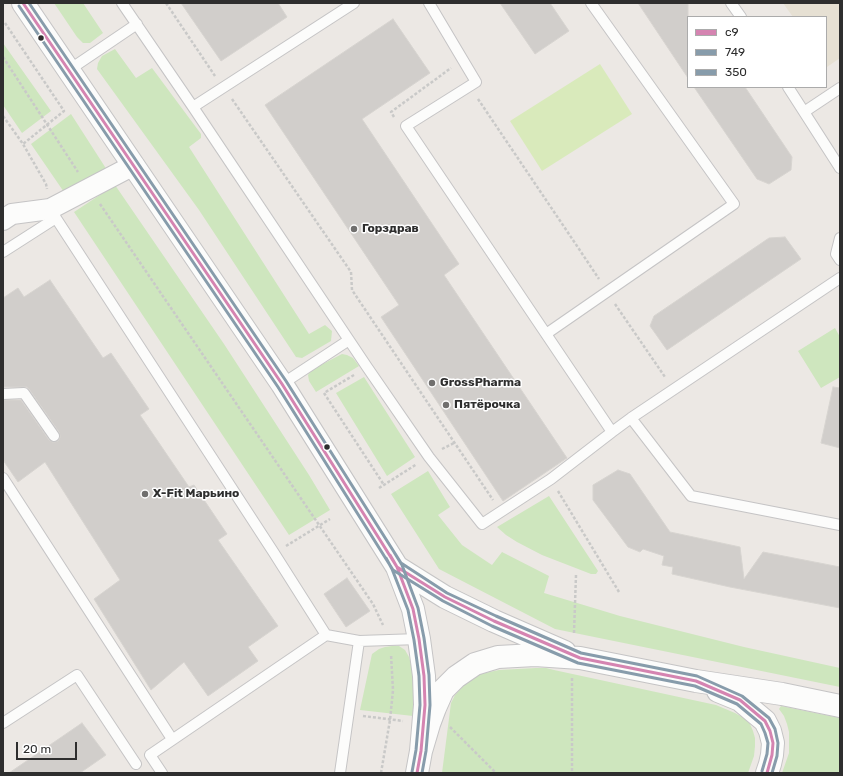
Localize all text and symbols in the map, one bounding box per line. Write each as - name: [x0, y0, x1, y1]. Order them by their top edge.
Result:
- legend: [687, 16, 827, 88]
- text: с9: [725, 25, 739, 39]
- unlabelled marker: [36, 33, 46, 43]
- text: 749: [725, 45, 745, 59]
- text: 350: [725, 65, 747, 79]
- place label: Горздрав: [362, 222, 419, 236]
- marker: Горздрав: [349, 224, 359, 234]
- place label: GrossPharma: [440, 376, 521, 390]
- marker: GrossPharma: [427, 378, 437, 388]
- place label: Пятёрочка: [454, 398, 520, 412]
- marker: Пятёрочка: [441, 400, 451, 410]
- unlabelled marker: [322, 442, 332, 452]
- place label: X-Fit Марьино: [153, 487, 239, 501]
- marker: X-Fit Марьино: [140, 489, 150, 499]
- scale bar: [18, 734, 79, 760]
- text: 20 m: [23, 742, 51, 756]

